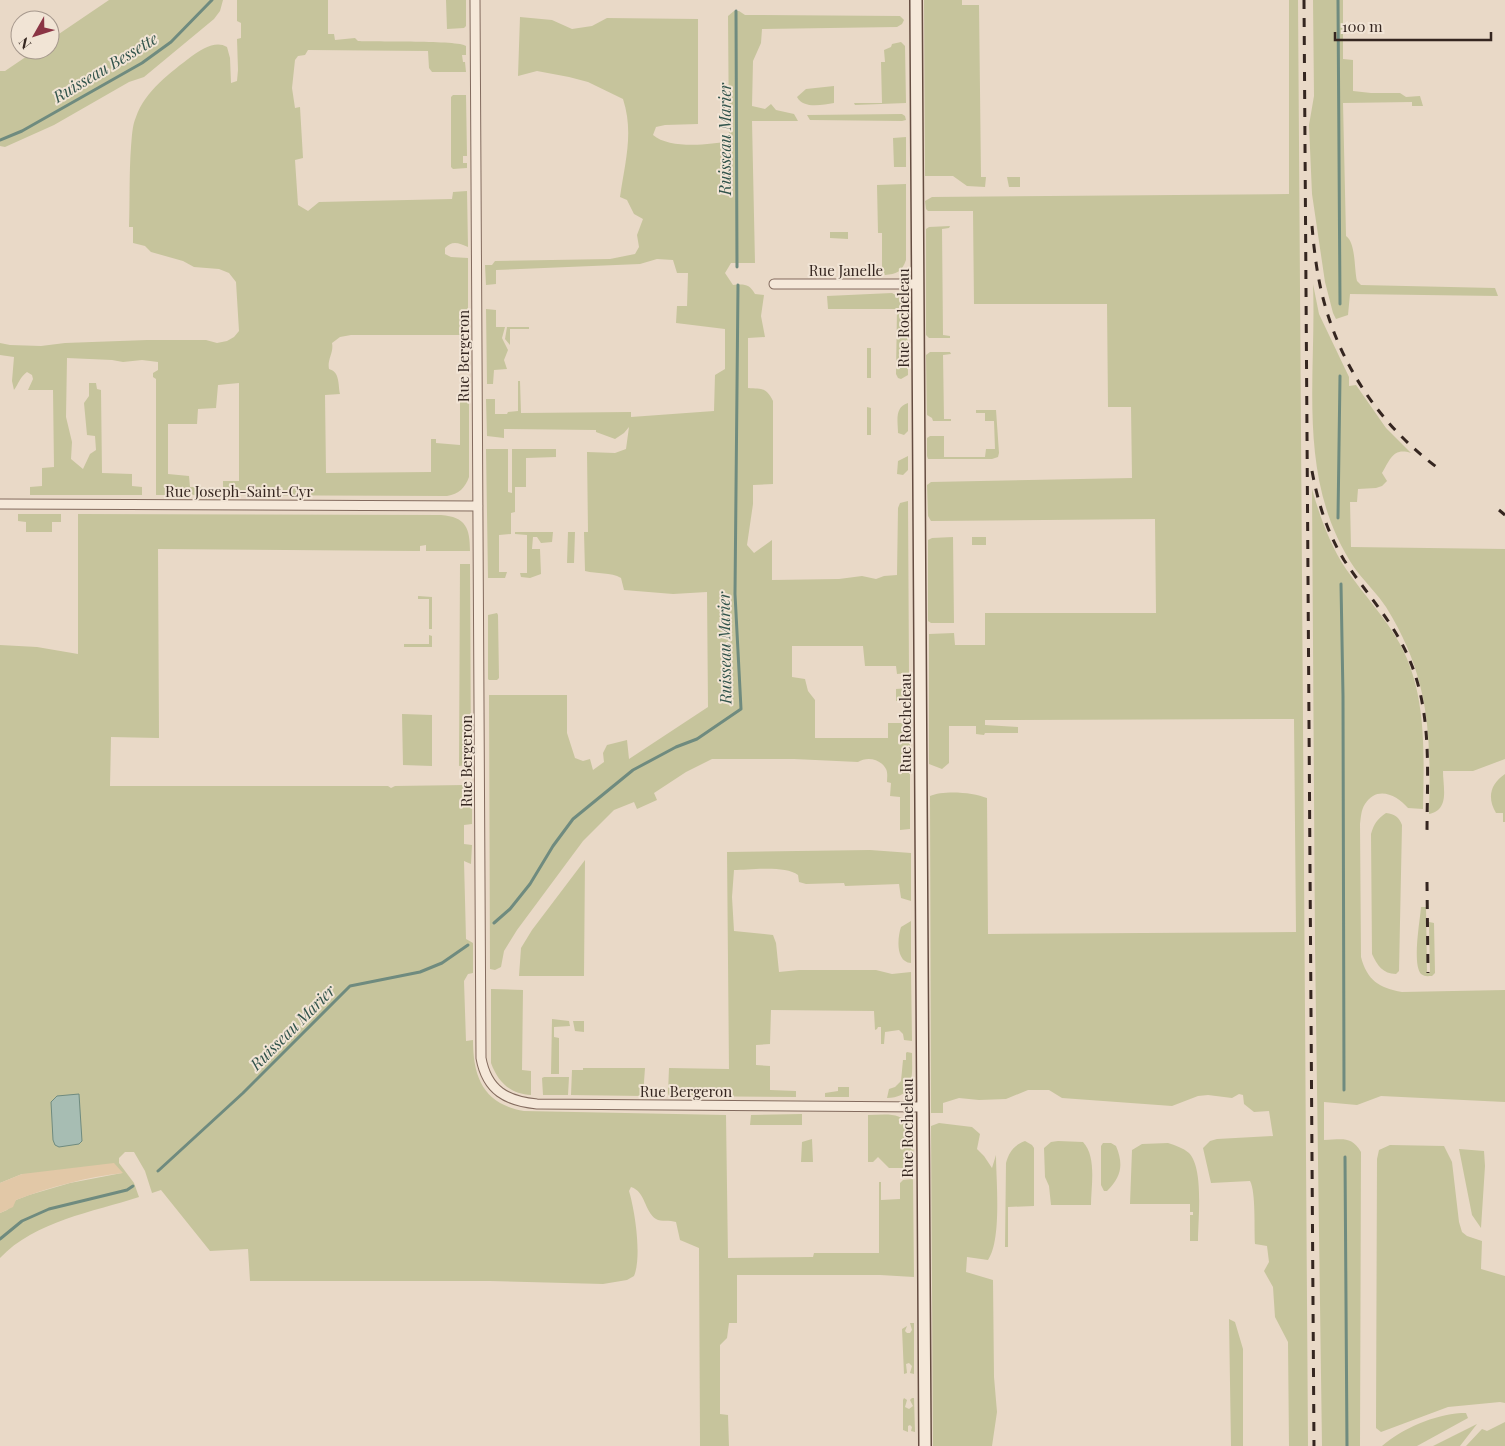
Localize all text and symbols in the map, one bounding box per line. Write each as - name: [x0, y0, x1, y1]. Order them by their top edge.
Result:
- north arrow: [10, 10, 60, 60]
- scale bar: [1335, 10, 1491, 42]
- text: 100 m: [1342, 16, 1383, 36]
- water label: Ruisseau Bessette: [48, 27, 161, 107]
- text: N: [14, 34, 35, 53]
- water label: Ruisseau Marier: [714, 82, 735, 196]
- street label: Rue Janelle: [809, 260, 883, 280]
- street label: Rue Rocheleau: [893, 268, 913, 368]
- street label: Rue Bergeron: [453, 310, 473, 402]
- street label: Rue Joseph-Saint-Cyr: [165, 481, 313, 501]
- water label: Ruisseau Marier: [713, 591, 735, 705]
- street label: Rue Rocheleau: [895, 673, 915, 773]
- street label: Rue Bergeron: [456, 715, 476, 807]
- water label: Ruisseau Marier: [244, 979, 340, 1075]
- street label: Rue Rocheleau: [897, 1078, 917, 1178]
- street label: Rue Bergeron: [640, 1081, 732, 1101]

